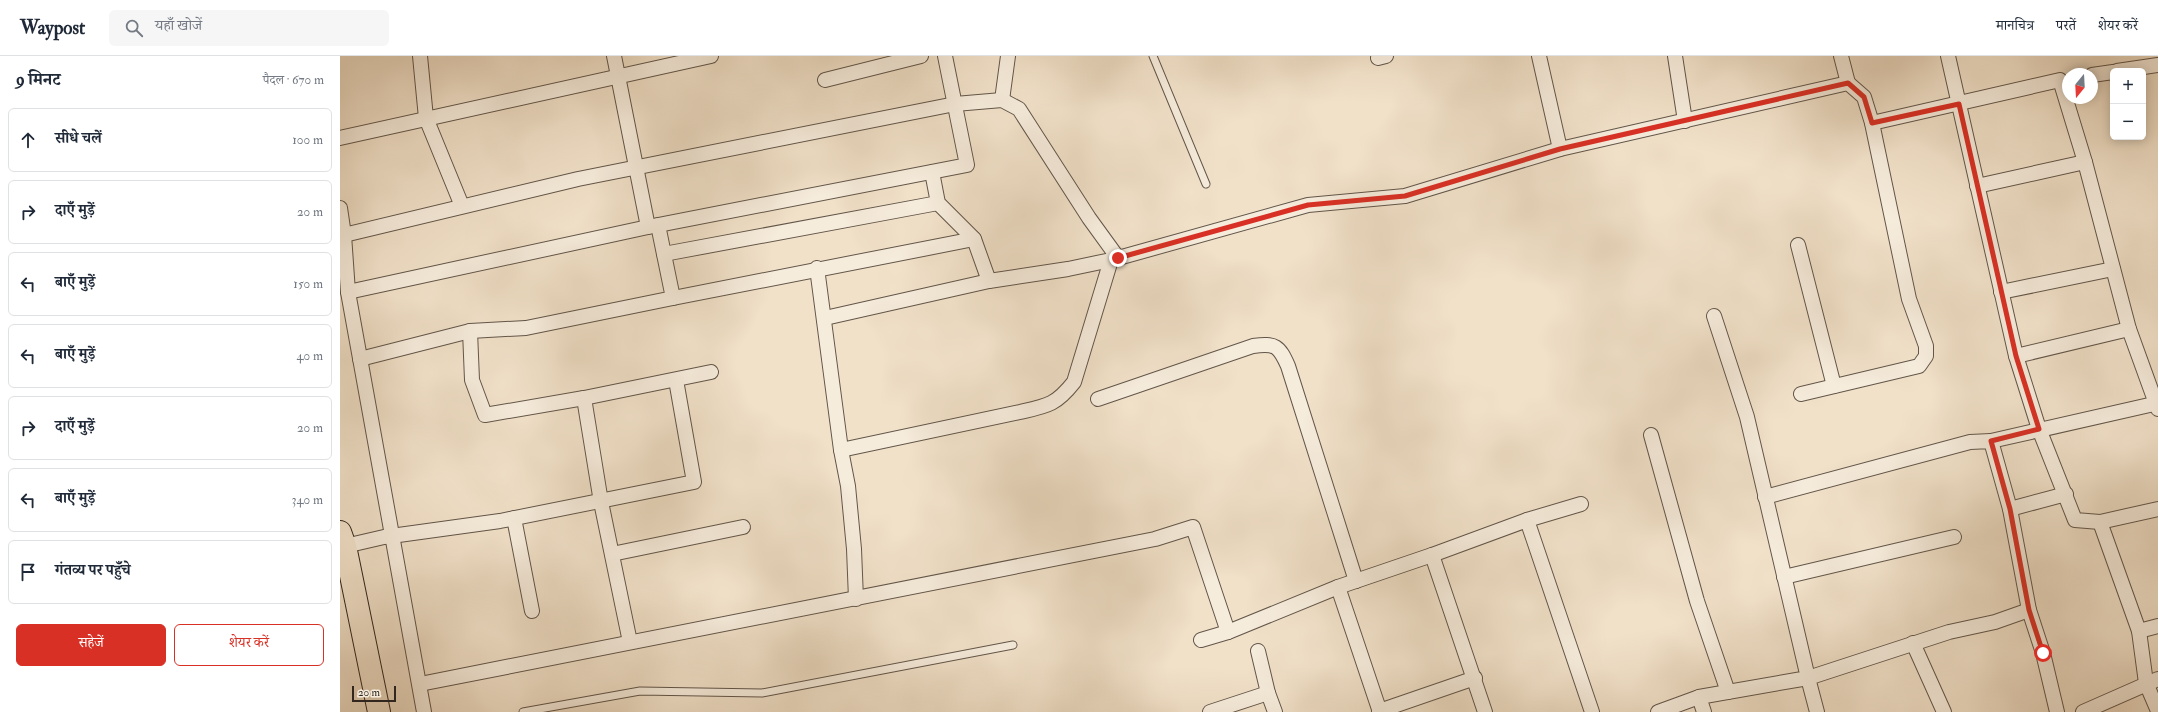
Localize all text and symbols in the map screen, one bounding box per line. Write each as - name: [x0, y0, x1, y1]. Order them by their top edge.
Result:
- search box: [109, 10, 389, 46]
- text: Waypost: [20, 16, 85, 40]
- text: यहाँ खोजें: [155, 16, 202, 35]
- icon: search: [123, 17, 145, 39]
- text: मानचित्र: [1996, 17, 2034, 34]
- text: परतें: [2056, 17, 2076, 34]
- text: शेयर करें: [2098, 17, 2138, 34]
- north arrow: [2062, 68, 2098, 104]
- map controls: [2110, 68, 2146, 140]
- button: +: [2110, 68, 2146, 104]
- text: 9 मिनट: [16, 69, 61, 90]
- text: पैदल · 670 m: [263, 72, 324, 88]
- button: −: [2110, 104, 2146, 140]
- icon: ahead: [17, 129, 39, 151]
- text: सीधे चलें: [55, 129, 102, 148]
- text: 100 m: [292, 132, 323, 148]
- icon: right: [17, 201, 39, 223]
- text: दाएँ मुड़ें: [55, 201, 95, 220]
- text: 20 m: [297, 204, 323, 220]
- route end: [1109, 249, 1127, 267]
- icon: left: [17, 273, 39, 295]
- text: बाएँ मुड़ें: [55, 273, 95, 292]
- text: 150 m: [293, 276, 323, 292]
- icon: left: [17, 345, 39, 367]
- text: बाएँ मुड़ें: [55, 345, 95, 364]
- text: 40 m: [297, 348, 323, 364]
- icon: right: [17, 417, 39, 439]
- text: दाएँ मुड़ें: [55, 417, 95, 436]
- text: 20 m: [297, 420, 323, 436]
- icon: left: [17, 489, 39, 511]
- text: बाएँ मुड़ें: [55, 489, 95, 508]
- text: 340 m: [292, 492, 323, 508]
- icon: arrive: [17, 561, 39, 583]
- text: गंतव्य पर पहुँचे: [55, 561, 131, 580]
- button: सहेजें: [16, 624, 166, 666]
- button: शेयर करें: [174, 624, 324, 666]
- route start: [2034, 644, 2052, 662]
- scale bar: [352, 684, 396, 703]
- text: 20 m: [358, 686, 380, 699]

